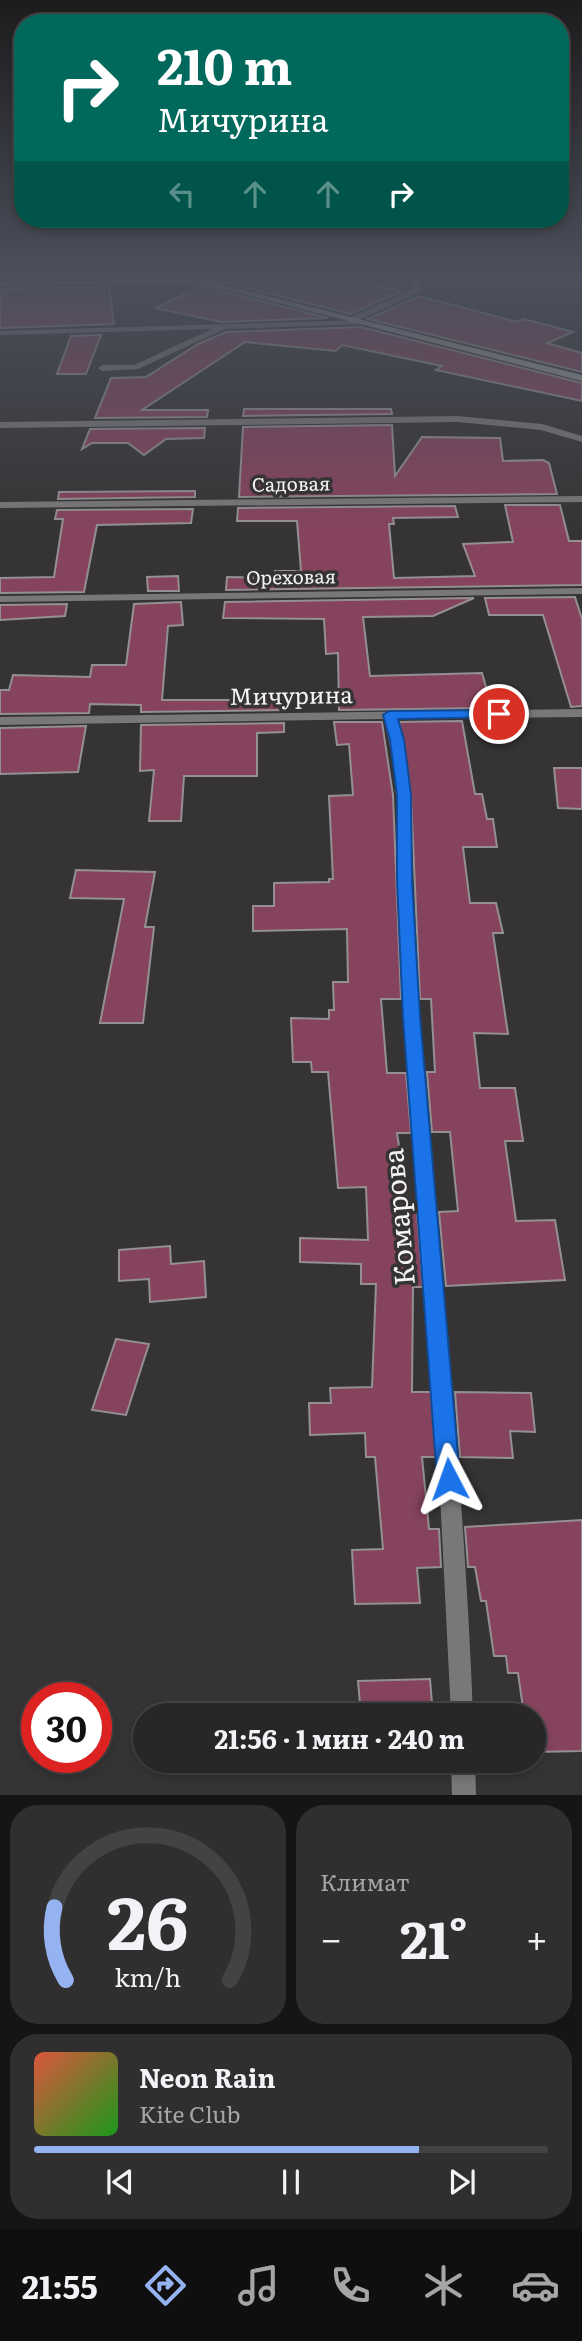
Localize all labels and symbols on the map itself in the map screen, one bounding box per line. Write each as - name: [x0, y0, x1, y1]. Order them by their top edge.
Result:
- street label: Садовая: [252, 468, 330, 498]
- street label: Ореховая: [246, 561, 336, 591]
- street label: Мичурина: [229, 676, 354, 712]
- pin: [469, 684, 529, 744]
- street label: Комарова: [370, 1147, 424, 1287]
- position arrow: [412, 1442, 486, 1516]
- speed limit sign: 30: [21, 1682, 112, 1773]

